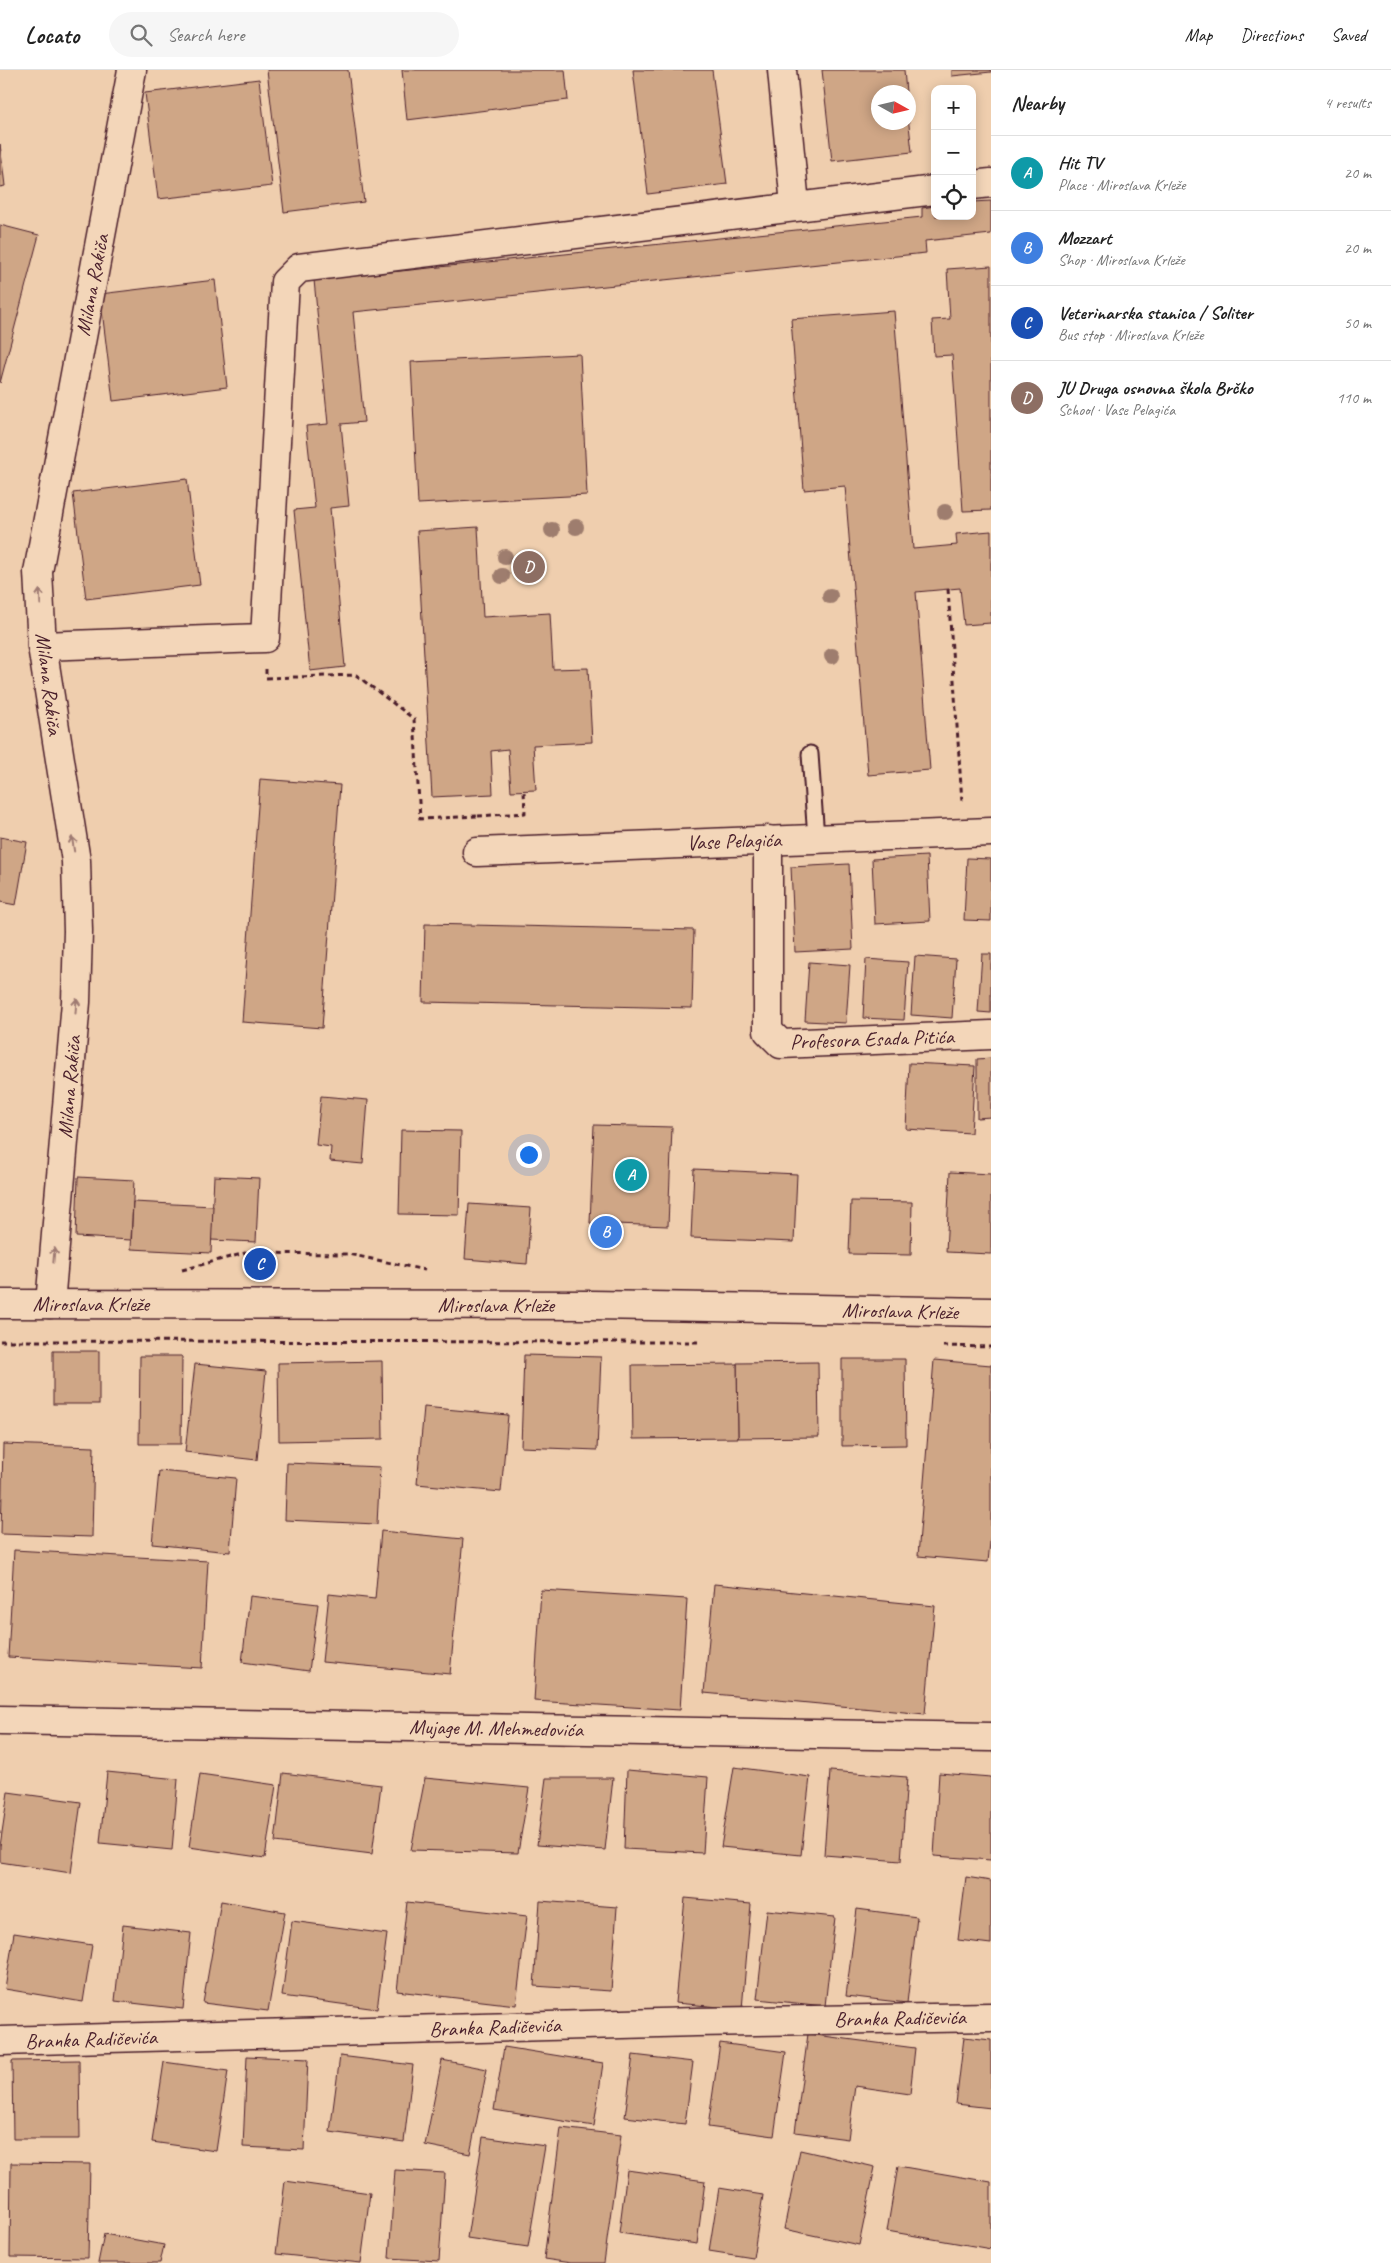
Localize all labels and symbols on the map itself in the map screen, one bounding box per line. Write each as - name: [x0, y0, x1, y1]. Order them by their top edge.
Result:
- north arrow: [871, 85, 916, 130]
- street label: Milana Rakiča: [69, 230, 115, 338]
- pin: D: [513, 548, 545, 586]
- one-way arrow: [35, 589, 44, 605]
- street label: Milana Rakiča: [30, 631, 68, 738]
- street label: Vase Pelagića: [686, 826, 784, 856]
- one-way arrow: [67, 837, 77, 853]
- one-way arrow: [71, 999, 80, 1015]
- street label: Profesora Esada Pitića: [790, 1023, 956, 1055]
- street label: Milana Rakiča: [52, 1033, 87, 1139]
- your location: [516, 1142, 542, 1168]
- pin: A: [615, 1156, 647, 1194]
- pin: B: [590, 1213, 622, 1251]
- pin: C: [244, 1245, 276, 1283]
- one-way arrow: [49, 1248, 59, 1264]
- street label: Miroslava Krleže: [33, 1291, 151, 1317]
- street label: Miroslava Krleže: [438, 1292, 556, 1318]
- street label: Miroslava Krleže: [842, 1297, 961, 1325]
- street label: Mujage M. Mehmedovića: [409, 1713, 585, 1743]
- street label: Branka Radičevića: [834, 2004, 968, 2032]
- street label: Branka Radičevića: [429, 2012, 563, 2042]
- street label: Branka Radičevića: [25, 2024, 159, 2054]

